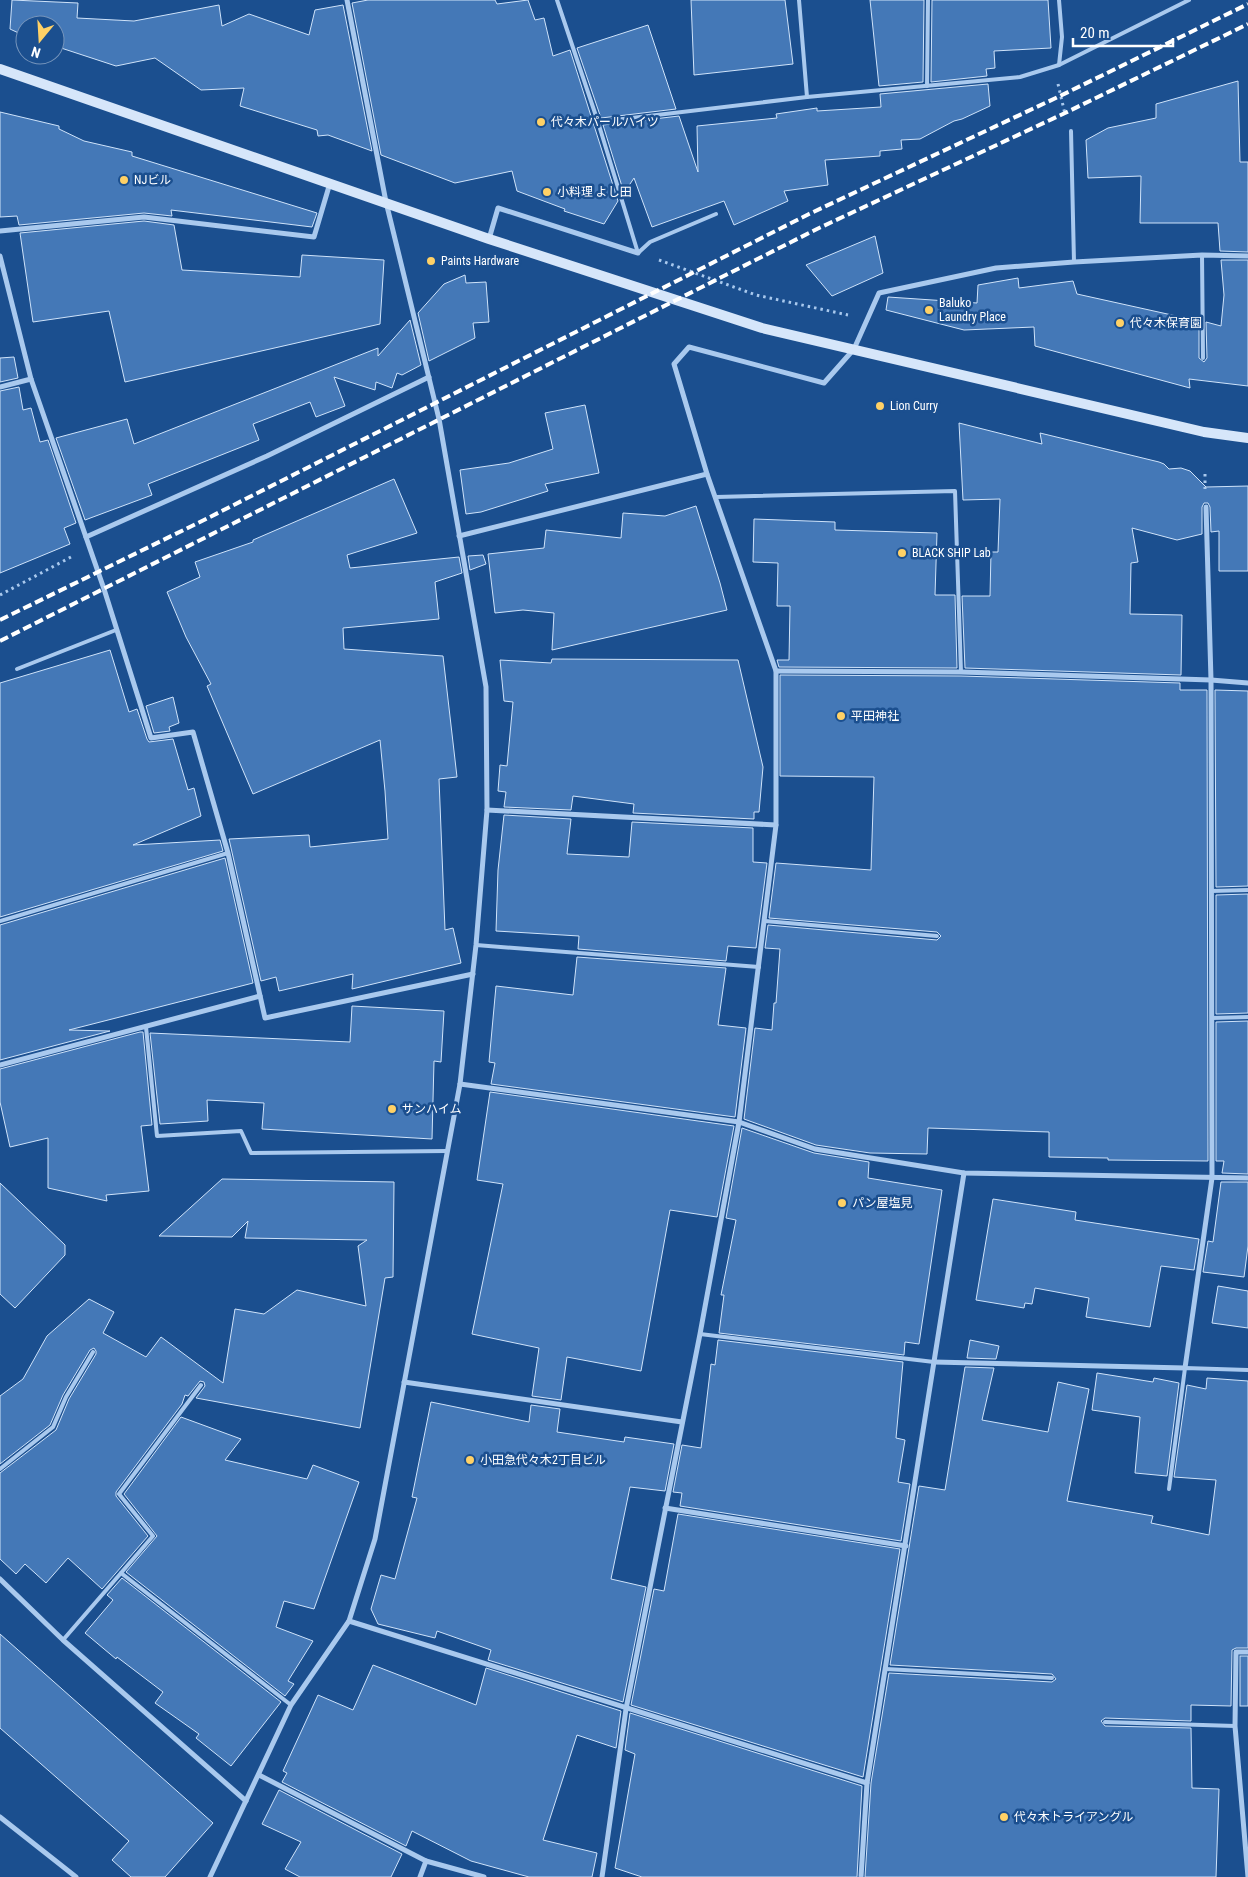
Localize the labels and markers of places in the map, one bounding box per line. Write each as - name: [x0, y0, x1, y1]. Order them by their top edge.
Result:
- place label: 代々木パールハイツ: [551, 115, 659, 129]
- marker: 代々木パールハイツ: [535, 116, 547, 128]
- place label: NJビル: [134, 173, 171, 187]
- marker: NJビル: [118, 174, 130, 186]
- place label: 小料理 よし田: [557, 185, 632, 199]
- marker: 小料理 よし田: [541, 186, 553, 198]
- place label: Paints Hardware: [441, 254, 519, 268]
- marker: Paints Hardware: [425, 255, 437, 267]
- place label: Baluko Laundry Place: [939, 296, 1006, 324]
- marker: Baluko Laundry Place: [923, 304, 935, 316]
- place label: 代々木保育園: [1130, 316, 1202, 330]
- marker: 代々木保育園: [1114, 317, 1126, 329]
- place label: Lion Curry: [890, 399, 938, 413]
- marker: Lion Curry: [874, 400, 886, 412]
- place label: BLACK SHIP Lab: [912, 546, 991, 560]
- marker: BLACK SHIP Lab: [896, 547, 908, 559]
- place label: 平田神社: [851, 709, 899, 723]
- marker: 平田神社: [835, 710, 847, 722]
- place label: サンハイム: [402, 1102, 462, 1116]
- marker: サンハイム: [386, 1103, 398, 1115]
- place label: パン屋塩見: [852, 1196, 913, 1210]
- marker: パン屋塩見: [836, 1197, 848, 1209]
- place label: 小田急代々木2丁目ビル: [480, 1453, 606, 1467]
- marker: 小田急代々木2丁目ビル: [464, 1454, 476, 1466]
- place label: 代々木トライアングル: [1014, 1810, 1134, 1824]
- marker: 代々木トライアングル: [998, 1811, 1010, 1823]

